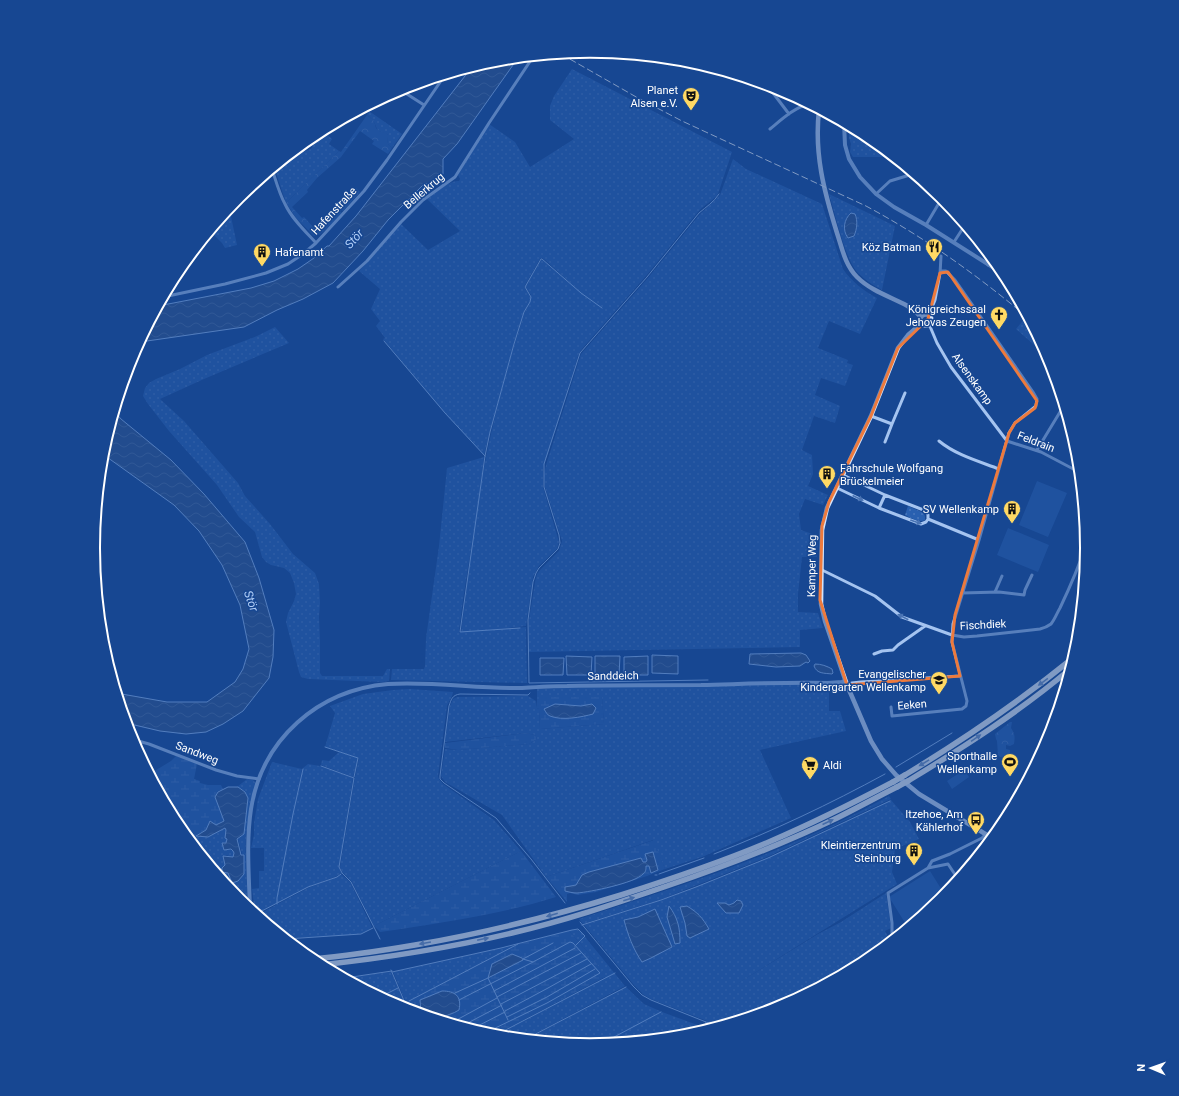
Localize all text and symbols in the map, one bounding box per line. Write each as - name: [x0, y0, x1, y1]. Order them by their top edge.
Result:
- place label: Planet Alsen e.V.: [630, 84, 678, 110]
- theatre icon: Planet Alsen e.V.: [681, 86, 701, 111]
- street label: Bellerkrug: [401, 170, 447, 212]
- street label: Hafenstraße: [309, 184, 360, 238]
- water label: Stör: [342, 226, 367, 252]
- restaurant icon: Köz Batman: [924, 237, 944, 262]
- place label: Köz Batman: [862, 241, 921, 254]
- building icon: Hafenamt: [252, 242, 272, 267]
- place label: Hafenamt: [275, 246, 324, 259]
- place label: Königreichssaal Jehovas Zeugen: [906, 303, 986, 329]
- church icon: Königreichssaal Jehovas Zeugen: [989, 305, 1009, 330]
- street label: Alsenskamp: [949, 351, 995, 407]
- street label: Feldrain: [1015, 429, 1057, 455]
- place label: Fahrschule Wolfgang Brückelmeier: [840, 462, 943, 488]
- building icon: Fahrschule Wolfgang Brückelmeier: [817, 464, 837, 489]
- one-way arrow: [852, 495, 864, 501]
- building icon: SV Wellenkamp: [1002, 499, 1022, 524]
- place label: SV Wellenkamp: [923, 503, 999, 516]
- one-way arrow: [910, 519, 922, 525]
- street label: Kamper Weg: [805, 535, 819, 597]
- water label: Stör: [241, 589, 261, 614]
- one-way arrow: [897, 614, 908, 620]
- street label: Fischdiek: [959, 617, 1007, 633]
- place label: Evangelischer Kindergarten Wellenkamp: [800, 668, 926, 694]
- street label: Sanddeich: [587, 669, 639, 683]
- school or university icon: Evangelischer Kindergarten Wellenkamp: [929, 670, 949, 695]
- one-way arrow: [1037, 678, 1048, 686]
- street label: Eeken: [897, 697, 927, 713]
- one-way arrow: [971, 734, 982, 742]
- street label: Sandweg: [174, 739, 220, 767]
- place label: Sporthalle Wellenkamp: [937, 750, 997, 776]
- sports icon: Sporthalle Wellenkamp: [1000, 752, 1020, 777]
- supermarket icon: Aldi: [800, 755, 820, 780]
- place label: Aldi: [823, 759, 842, 772]
- one-way arrow: [918, 760, 930, 767]
- place label: Itzehoe, Am Kählerhof: [905, 808, 963, 834]
- bus stop icon: Itzehoe, Am Kählerhof: [966, 810, 986, 835]
- one-way arrow: [823, 818, 835, 824]
- place label: Kleintierzentrum Steinburg: [821, 839, 901, 865]
- building icon: Kleintierzentrum Steinburg: [904, 841, 924, 866]
- one-way arrow: [623, 896, 635, 902]
- one-way arrow: [546, 912, 558, 918]
- one-way arrow: [476, 936, 489, 942]
- one-way arrow: [419, 940, 431, 946]
- north arrow: [1131, 1048, 1171, 1088]
- text: N: [1135, 1063, 1148, 1072]

